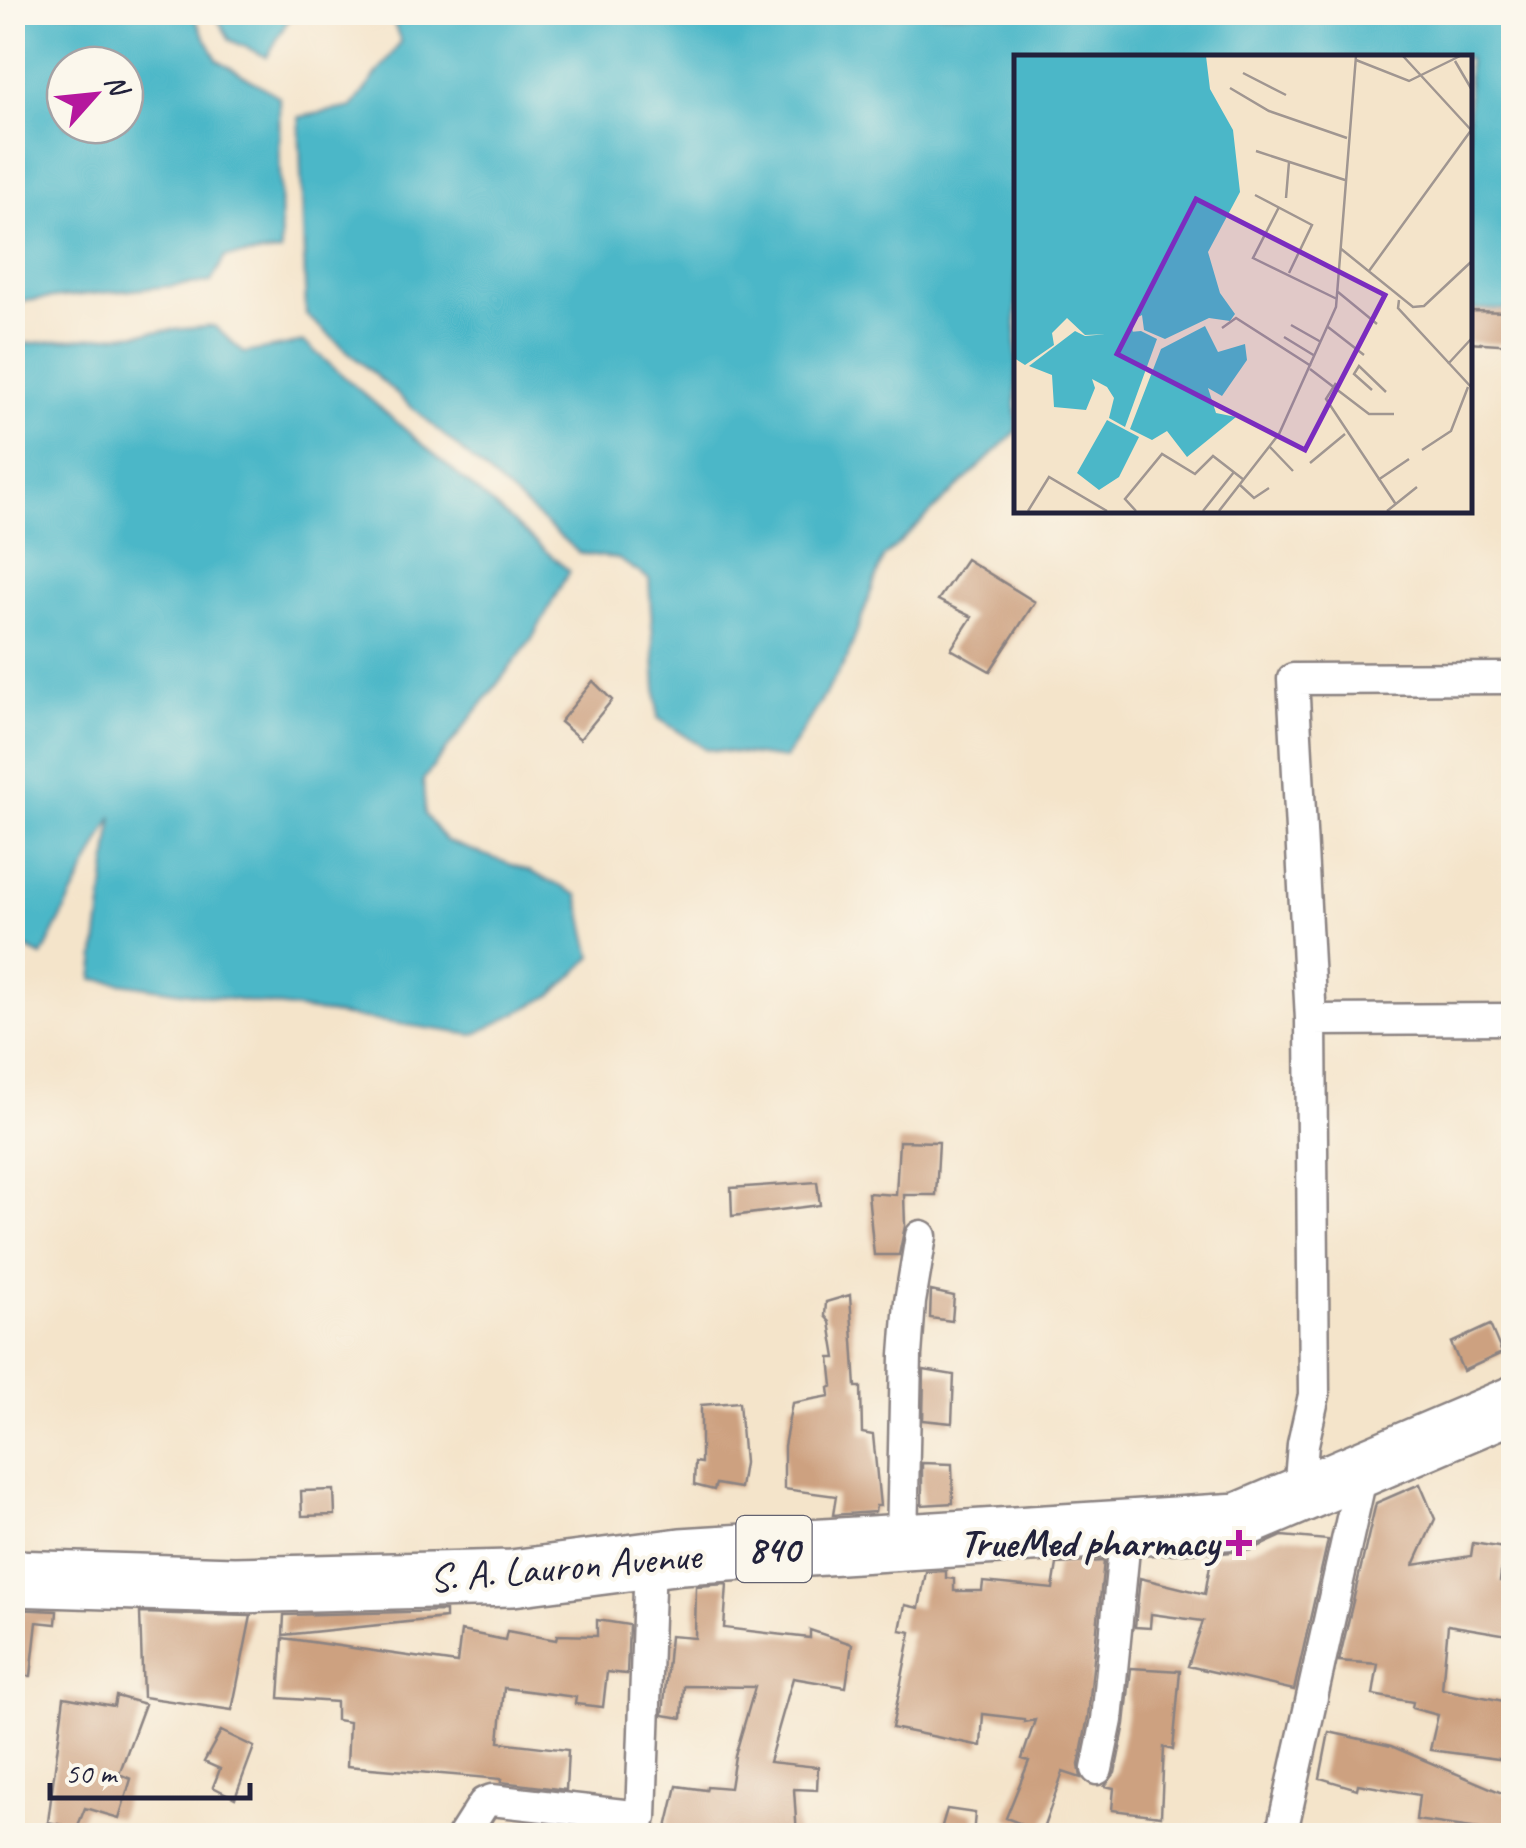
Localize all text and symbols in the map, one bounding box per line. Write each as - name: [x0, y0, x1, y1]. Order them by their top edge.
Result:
- north arrow: [45, 45, 145, 145]
- inset map: [1014, 55, 1471, 512]
- text: N: [97, 68, 138, 104]
- road number: 840: [736, 1516, 812, 1582]
- place label: TrueMed pharmacy: [959, 1518, 1222, 1568]
- street label: S. A. Lauron Avenue: [427, 1530, 706, 1604]
- marker: TrueMed pharmacy: [1228, 1532, 1250, 1554]
- scale bar: [50, 1738, 250, 1800]
- text: 50 m: [65, 1754, 118, 1792]

